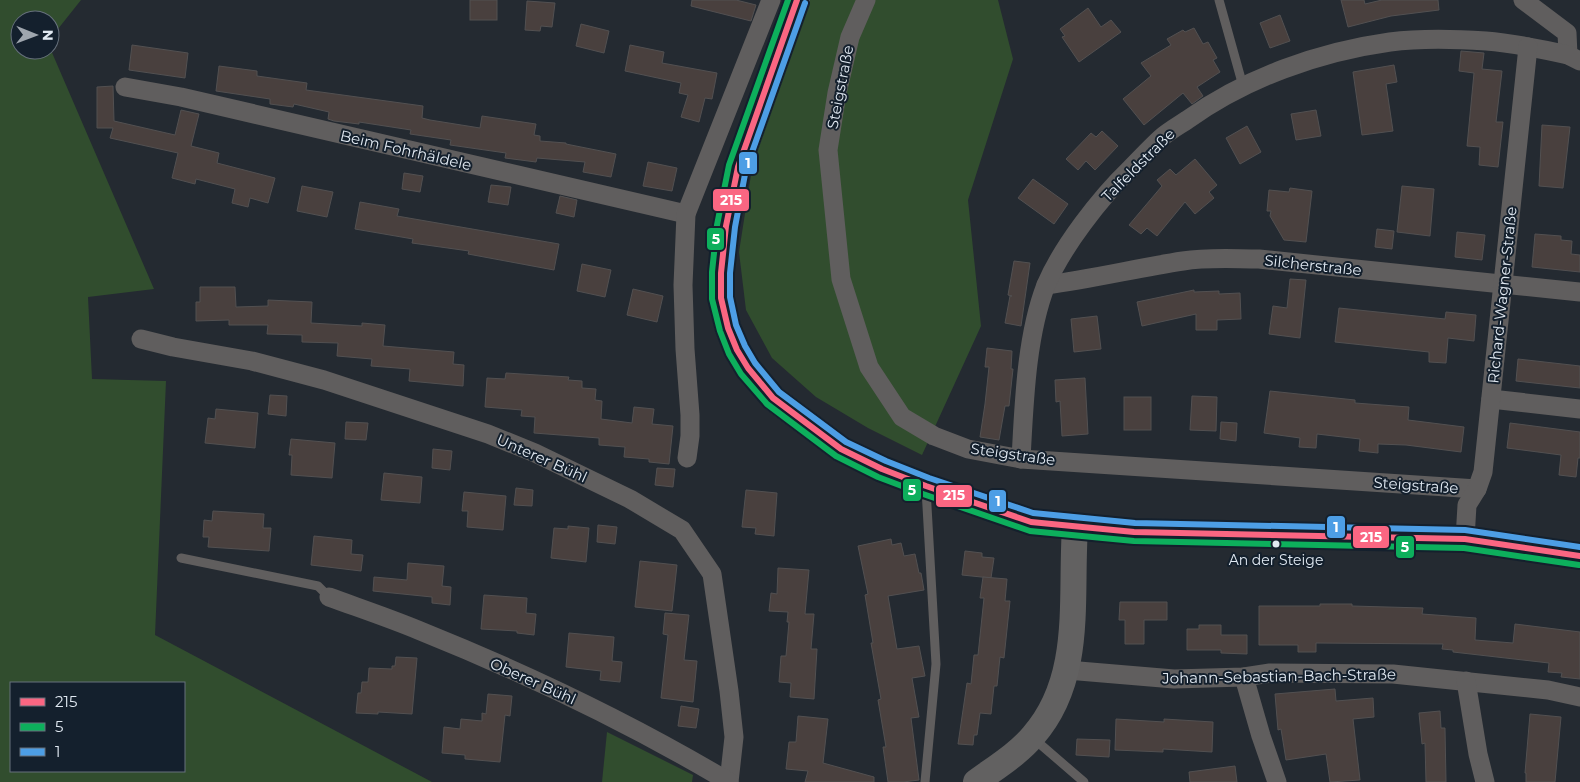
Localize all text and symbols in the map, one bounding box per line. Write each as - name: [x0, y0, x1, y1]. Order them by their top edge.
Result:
- north arrow: [10, 10, 60, 60]
- text: N: [39, 29, 57, 41]
- street label: Steigstraße: [823, 43, 857, 131]
- street label: Talfeldstraße: [1097, 124, 1179, 206]
- street label: Beim Fohrhäldele: [338, 126, 474, 174]
- line badge: 1: [738, 151, 758, 175]
- text: 1: [745, 154, 751, 172]
- line badge: 215: [712, 188, 750, 212]
- text: 215: [720, 191, 742, 209]
- street label: Richard-Wagner-Straße: [1483, 206, 1521, 384]
- line badge: 5: [706, 227, 725, 251]
- text: 5: [712, 230, 720, 248]
- street label: Silcherstraße: [1263, 250, 1363, 280]
- street label: Unterer Bühl: [494, 430, 590, 486]
- street label: Steigstraße: [970, 439, 1056, 469]
- street label: Steigstraße: [1373, 473, 1459, 497]
- line badge: 5: [902, 478, 922, 502]
- text: 5: [908, 481, 916, 499]
- line badge: 215: [935, 484, 973, 508]
- text: 215: [943, 486, 965, 504]
- line badge: 1: [988, 489, 1007, 513]
- text: 1: [995, 492, 1001, 510]
- line badge: 1: [1326, 515, 1346, 539]
- text: 1: [1333, 518, 1339, 536]
- line badge: 215: [1352, 525, 1390, 549]
- text: 215: [1360, 528, 1382, 546]
- line badge: 5: [1395, 535, 1415, 559]
- text: 5: [1401, 538, 1409, 556]
- marker: An der Steige: [1271, 539, 1281, 549]
- place label: An der Steige: [1229, 551, 1323, 569]
- street label: Oberer Bühl: [487, 654, 579, 708]
- street label: Johann-Sebastian-Bach-Straße: [1161, 664, 1396, 688]
- legend: [10, 682, 185, 772]
- text: 215: [55, 692, 77, 711]
- text: 5: [55, 717, 64, 736]
- text: 1: [55, 742, 60, 761]

